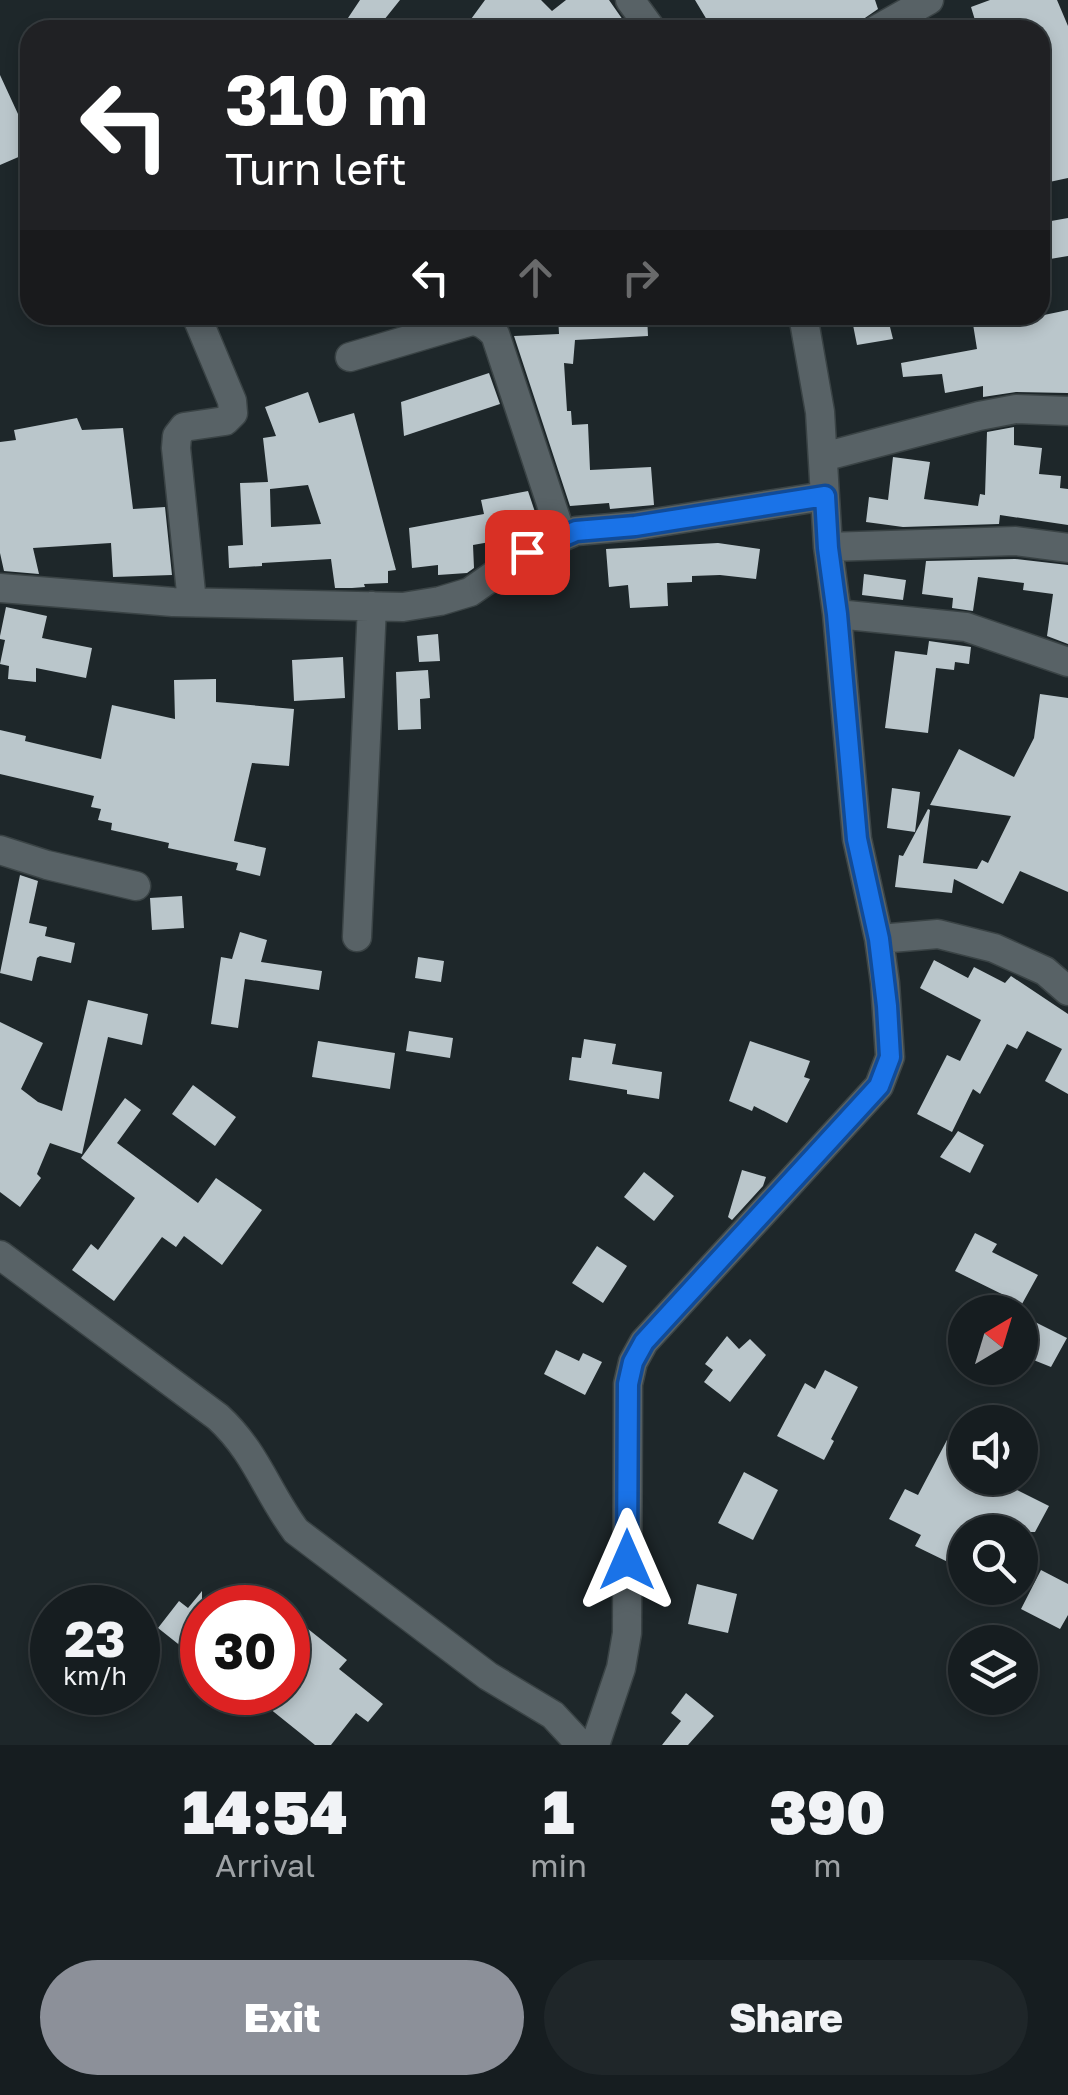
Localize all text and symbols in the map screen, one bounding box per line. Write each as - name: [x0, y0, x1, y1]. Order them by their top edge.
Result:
- text: 310 m: [225, 56, 428, 140]
- icon: left: [60, 60, 190, 190]
- text: Turn left: [225, 141, 407, 195]
- icon: left: [403, 250, 458, 305]
- icon: ahead: [508, 250, 563, 305]
- icon: right: [613, 250, 668, 305]
- pin: [485, 510, 570, 595]
- icon: arrive: [500, 525, 555, 580]
- north arrow: [948, 1295, 1038, 1385]
- map controls: [948, 1295, 1038, 1715]
- button: sound: [948, 1405, 1038, 1495]
- position arrow: [575, 1508, 679, 1612]
- button: search: [948, 1515, 1038, 1605]
- speed limit sign: 30: [180, 1585, 310, 1715]
- text: 23: [64, 1608, 125, 1668]
- button: layers: [948, 1625, 1038, 1715]
- text: km/h: [63, 1660, 127, 1691]
- text: 14:54: [182, 1775, 348, 1847]
- text: 1: [543, 1775, 574, 1847]
- text: 390: [769, 1775, 886, 1847]
- text: Arrival: [215, 1846, 315, 1884]
- text: min: [530, 1846, 587, 1884]
- text: m: [813, 1846, 842, 1884]
- button: Exit: [40, 1960, 524, 2075]
- button: Share: [544, 1960, 1028, 2075]

